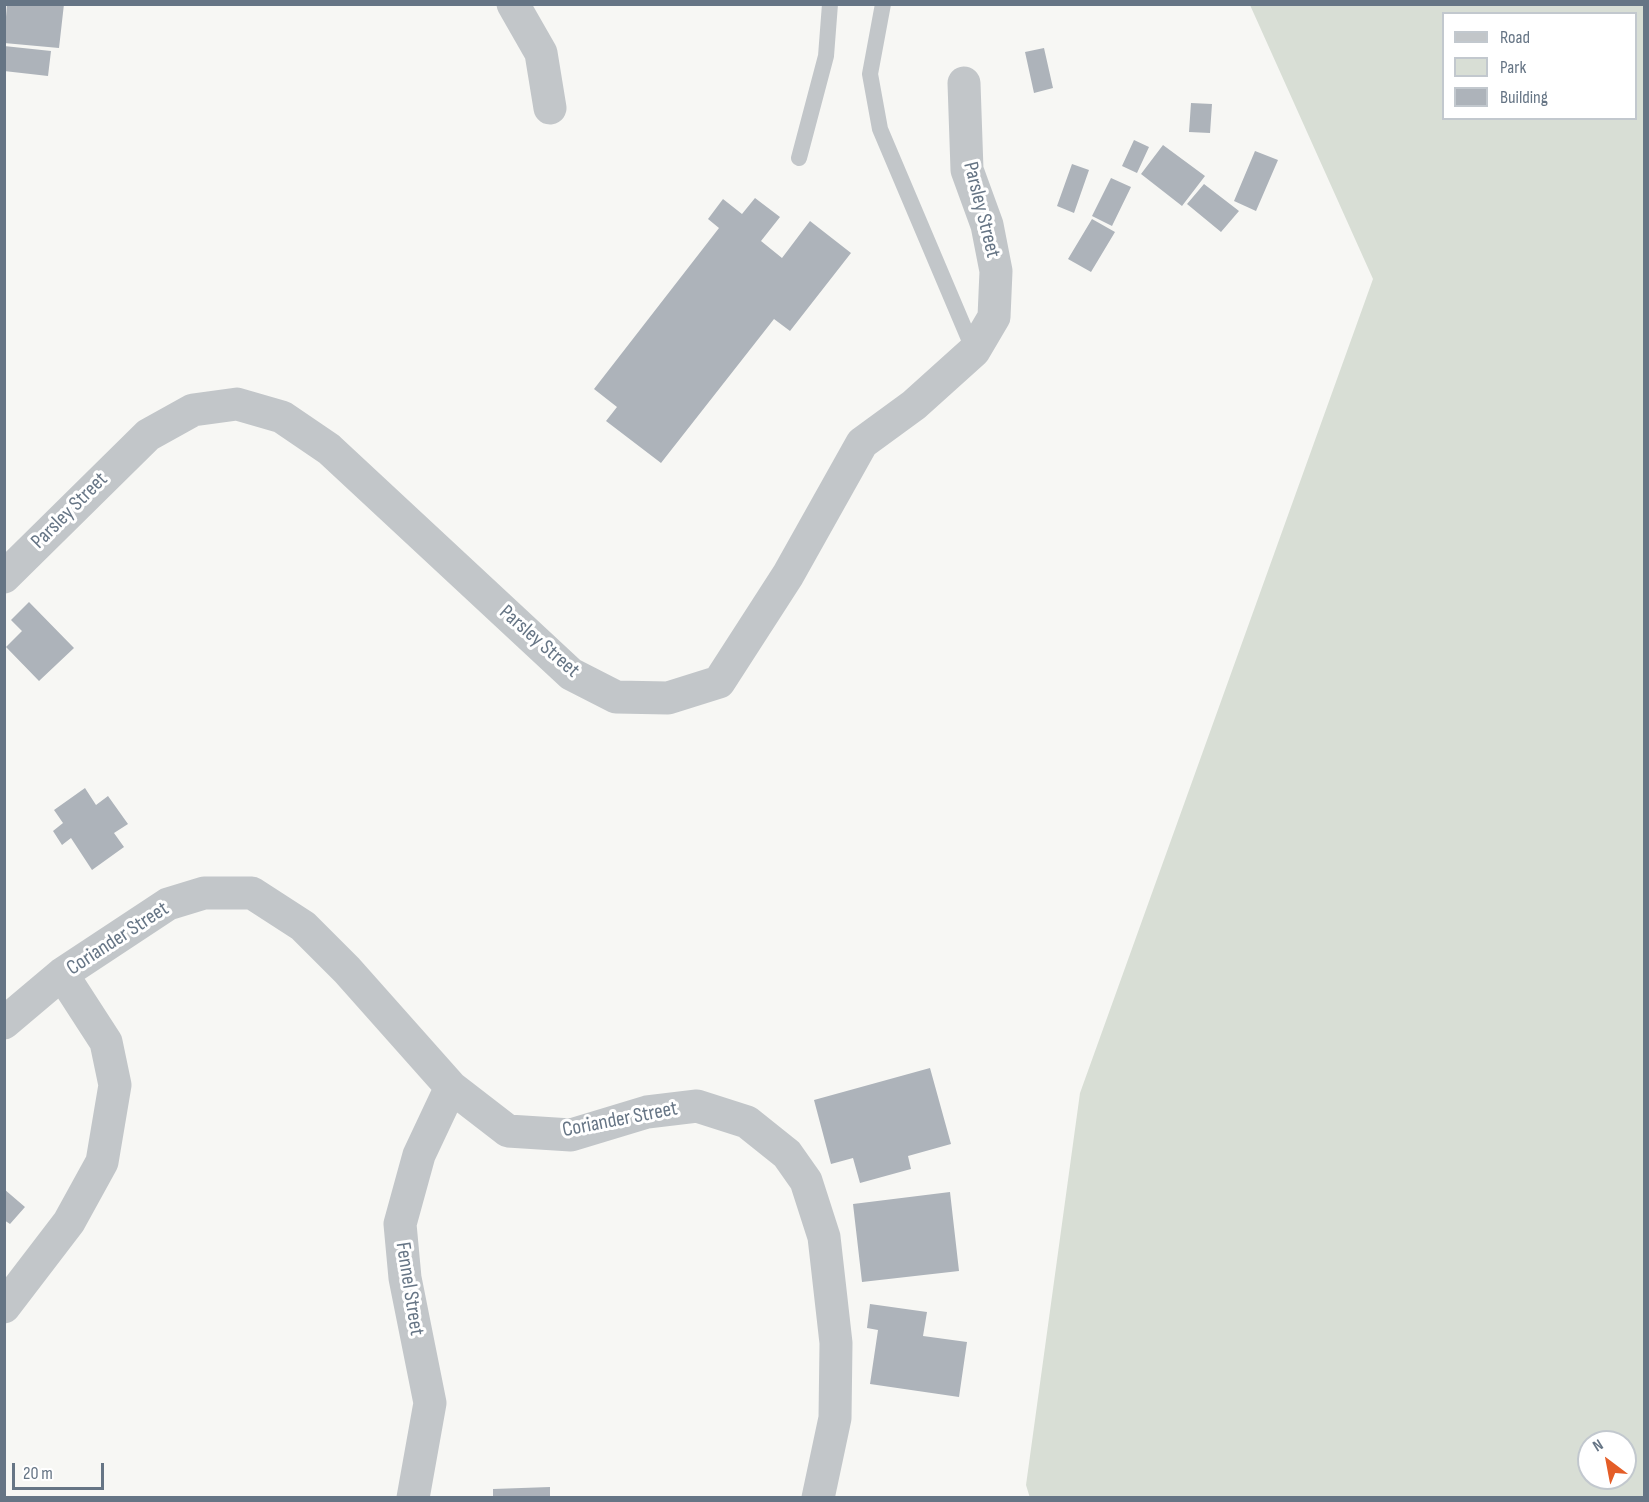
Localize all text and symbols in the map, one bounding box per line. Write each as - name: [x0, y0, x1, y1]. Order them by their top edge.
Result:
- legend: [1442, 12, 1637, 120]
- text: Road: [1500, 27, 1530, 48]
- text: Park: [1500, 57, 1526, 78]
- text: Building: [1500, 87, 1548, 108]
- street label: Parsley Street: [957, 159, 1005, 261]
- street label: Parsley Street: [26, 467, 114, 555]
- street label: Parsley Street: [494, 600, 584, 684]
- street label: Coriander Street: [62, 897, 174, 981]
- street label: Coriander Street: [560, 1097, 680, 1143]
- street label: Fennel Street: [389, 1241, 429, 1337]
- north arrow: [1577, 1430, 1637, 1490]
- text: N: [1590, 1436, 1607, 1456]
- scale bar: [15, 1451, 106, 1489]
- text: 20 m: [23, 1463, 53, 1484]

